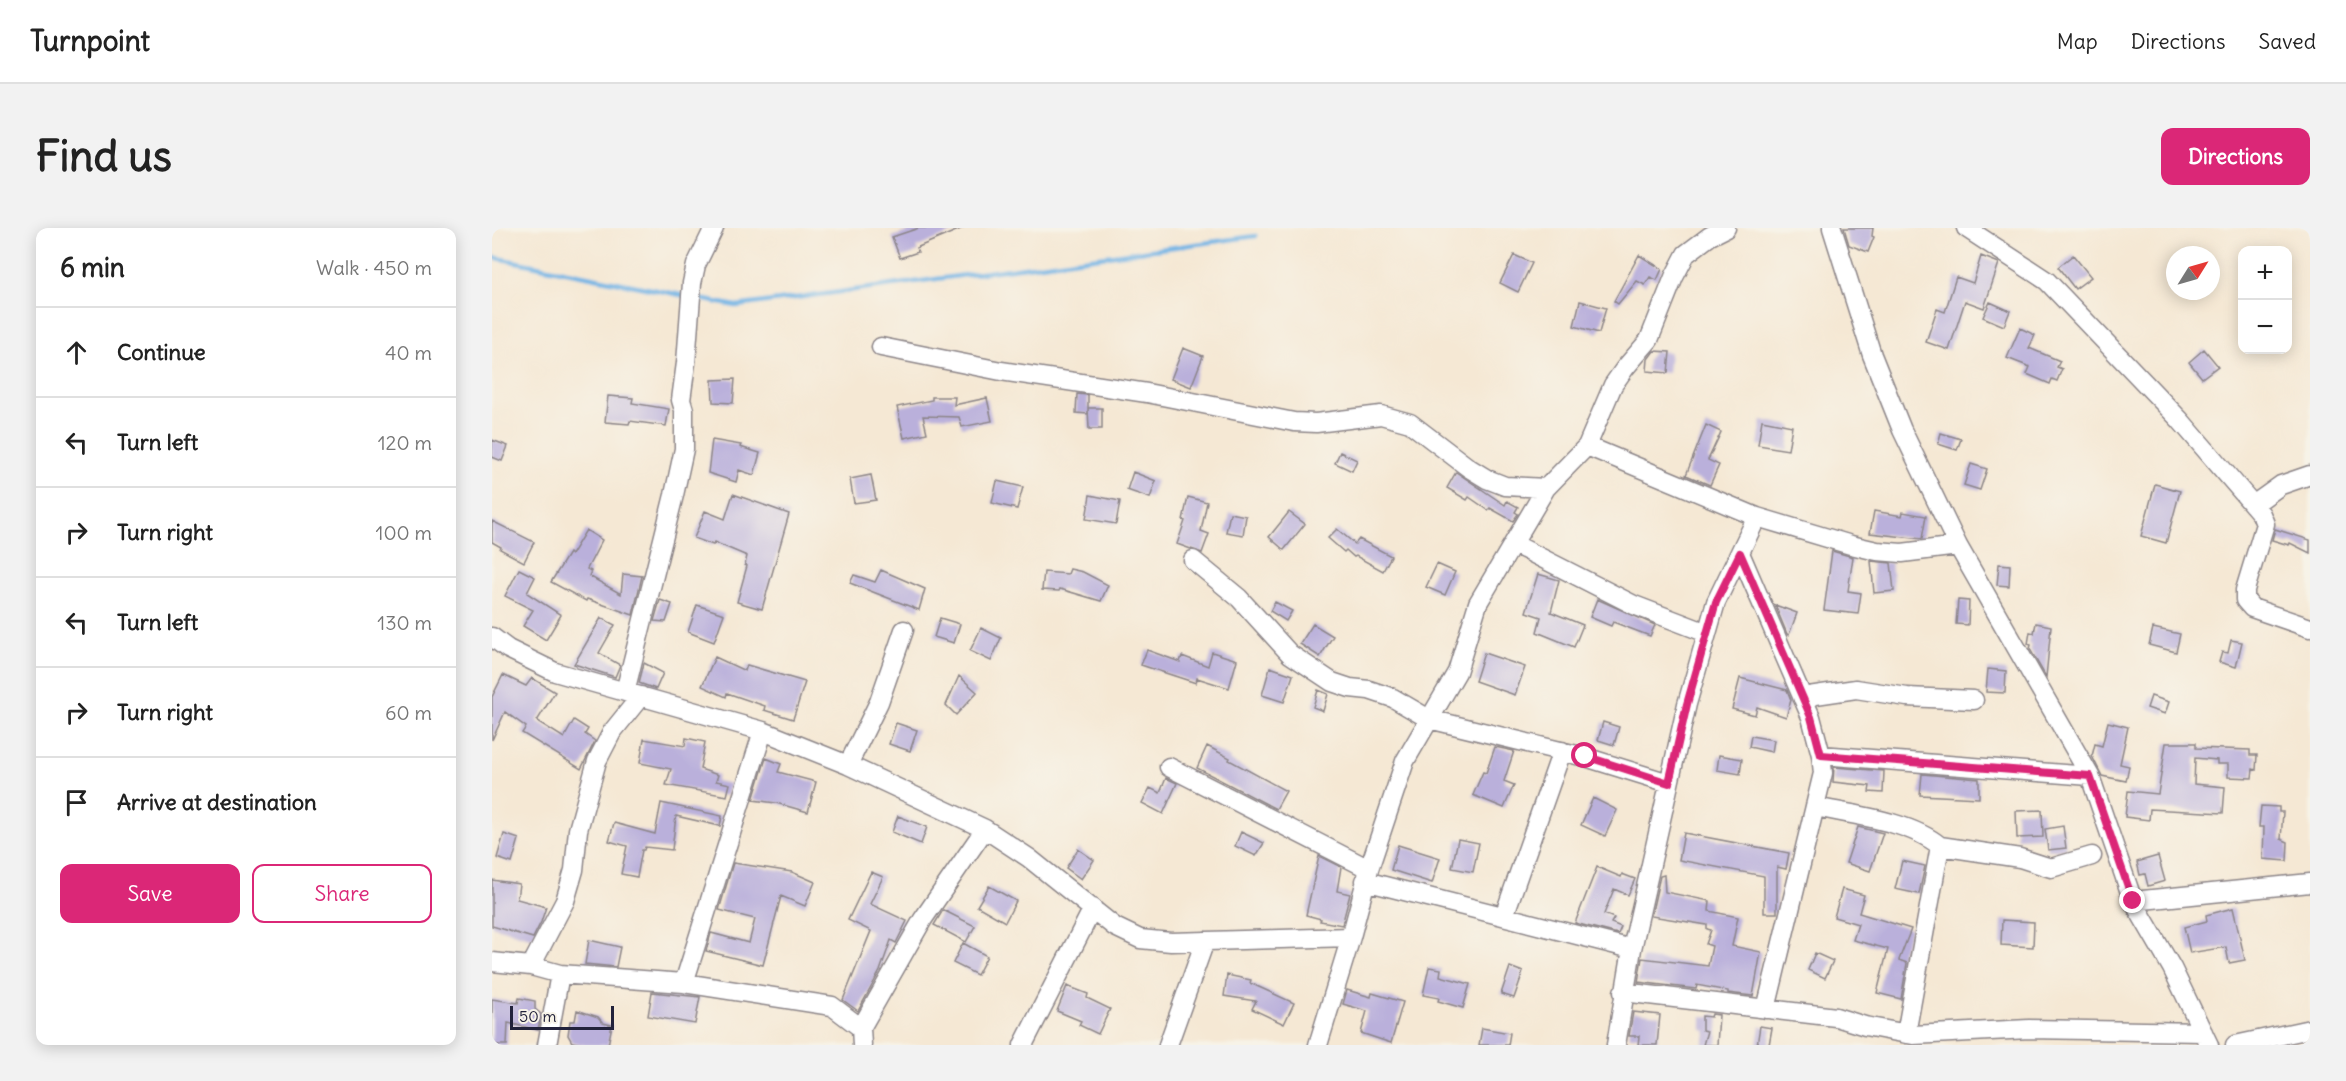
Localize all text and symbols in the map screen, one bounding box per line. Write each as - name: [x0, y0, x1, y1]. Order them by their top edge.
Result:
- text: Turnpoint: [30, 23, 150, 59]
- text: Map: [2057, 28, 2098, 55]
- text: Directions: [2131, 28, 2225, 55]
- text: Saved: [2258, 28, 2316, 55]
- button: Directions: [2161, 128, 2310, 185]
- text: Find us: [36, 130, 172, 182]
- north arrow: [2166, 246, 2220, 300]
- map controls: [2238, 246, 2292, 354]
- button: +: [2238, 246, 2292, 300]
- text: 6 min: [60, 251, 125, 284]
- text: Walk · 450 m: [316, 255, 432, 280]
- button: −: [2238, 300, 2292, 354]
- icon: ahead: [60, 336, 93, 369]
- text: Continue: [117, 338, 206, 366]
- text: 40 m: [385, 340, 432, 365]
- icon: left: [60, 426, 93, 459]
- text: Turn left: [117, 428, 198, 456]
- text: 120 m: [378, 430, 432, 455]
- icon: right: [60, 516, 93, 549]
- text: Turn right: [117, 518, 213, 546]
- text: 100 m: [375, 520, 432, 545]
- icon: left: [60, 606, 93, 639]
- text: Turn left: [117, 608, 198, 636]
- text: 130 m: [377, 610, 432, 635]
- icon: right: [60, 696, 93, 729]
- text: Turn right: [117, 698, 213, 726]
- text: 60 m: [385, 700, 432, 725]
- route start: [1571, 742, 1597, 768]
- icon: arrive: [60, 786, 93, 819]
- text: Arrive at destination: [117, 788, 317, 816]
- button: Save: [60, 864, 240, 923]
- button: Share: [252, 864, 432, 923]
- route end: [2119, 887, 2145, 913]
- scale bar: [510, 1003, 614, 1030]
- text: 50 m: [519, 1006, 557, 1026]

